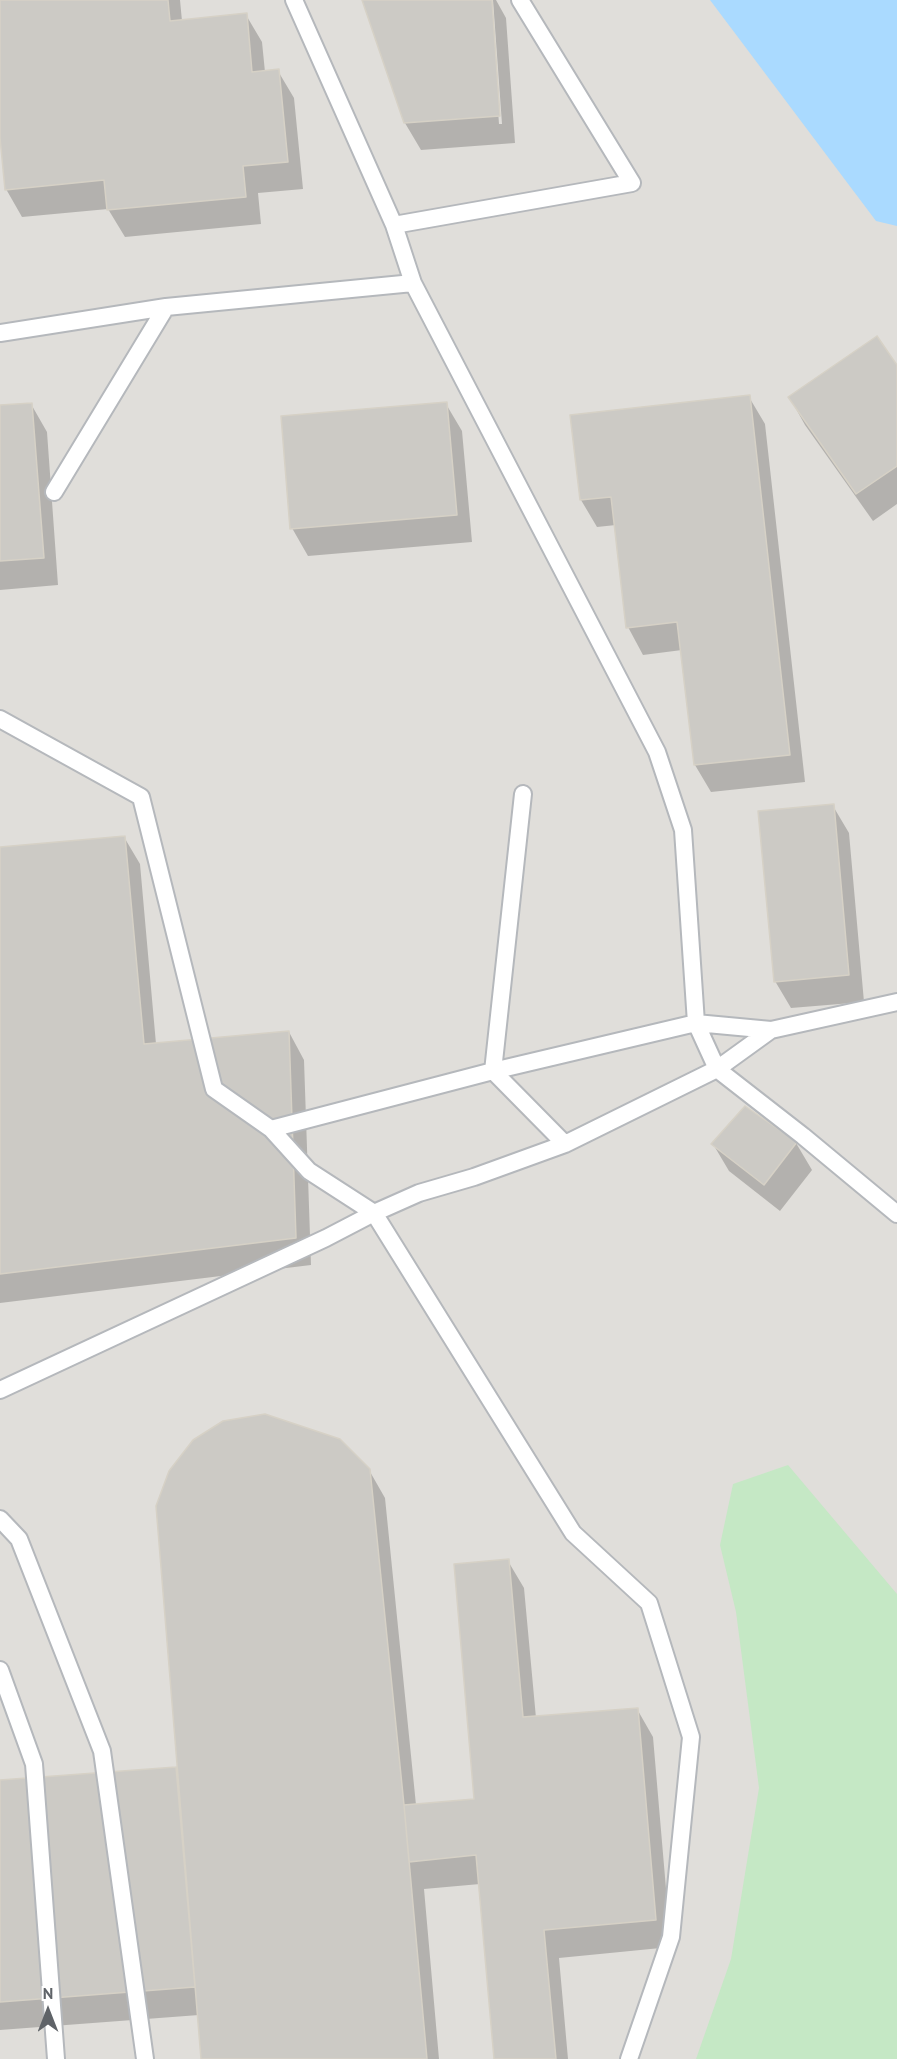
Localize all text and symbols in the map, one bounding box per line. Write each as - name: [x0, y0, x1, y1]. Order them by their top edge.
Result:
- north arrow: [18, 1981, 78, 2041]
- text: N: [43, 1983, 53, 2003]

